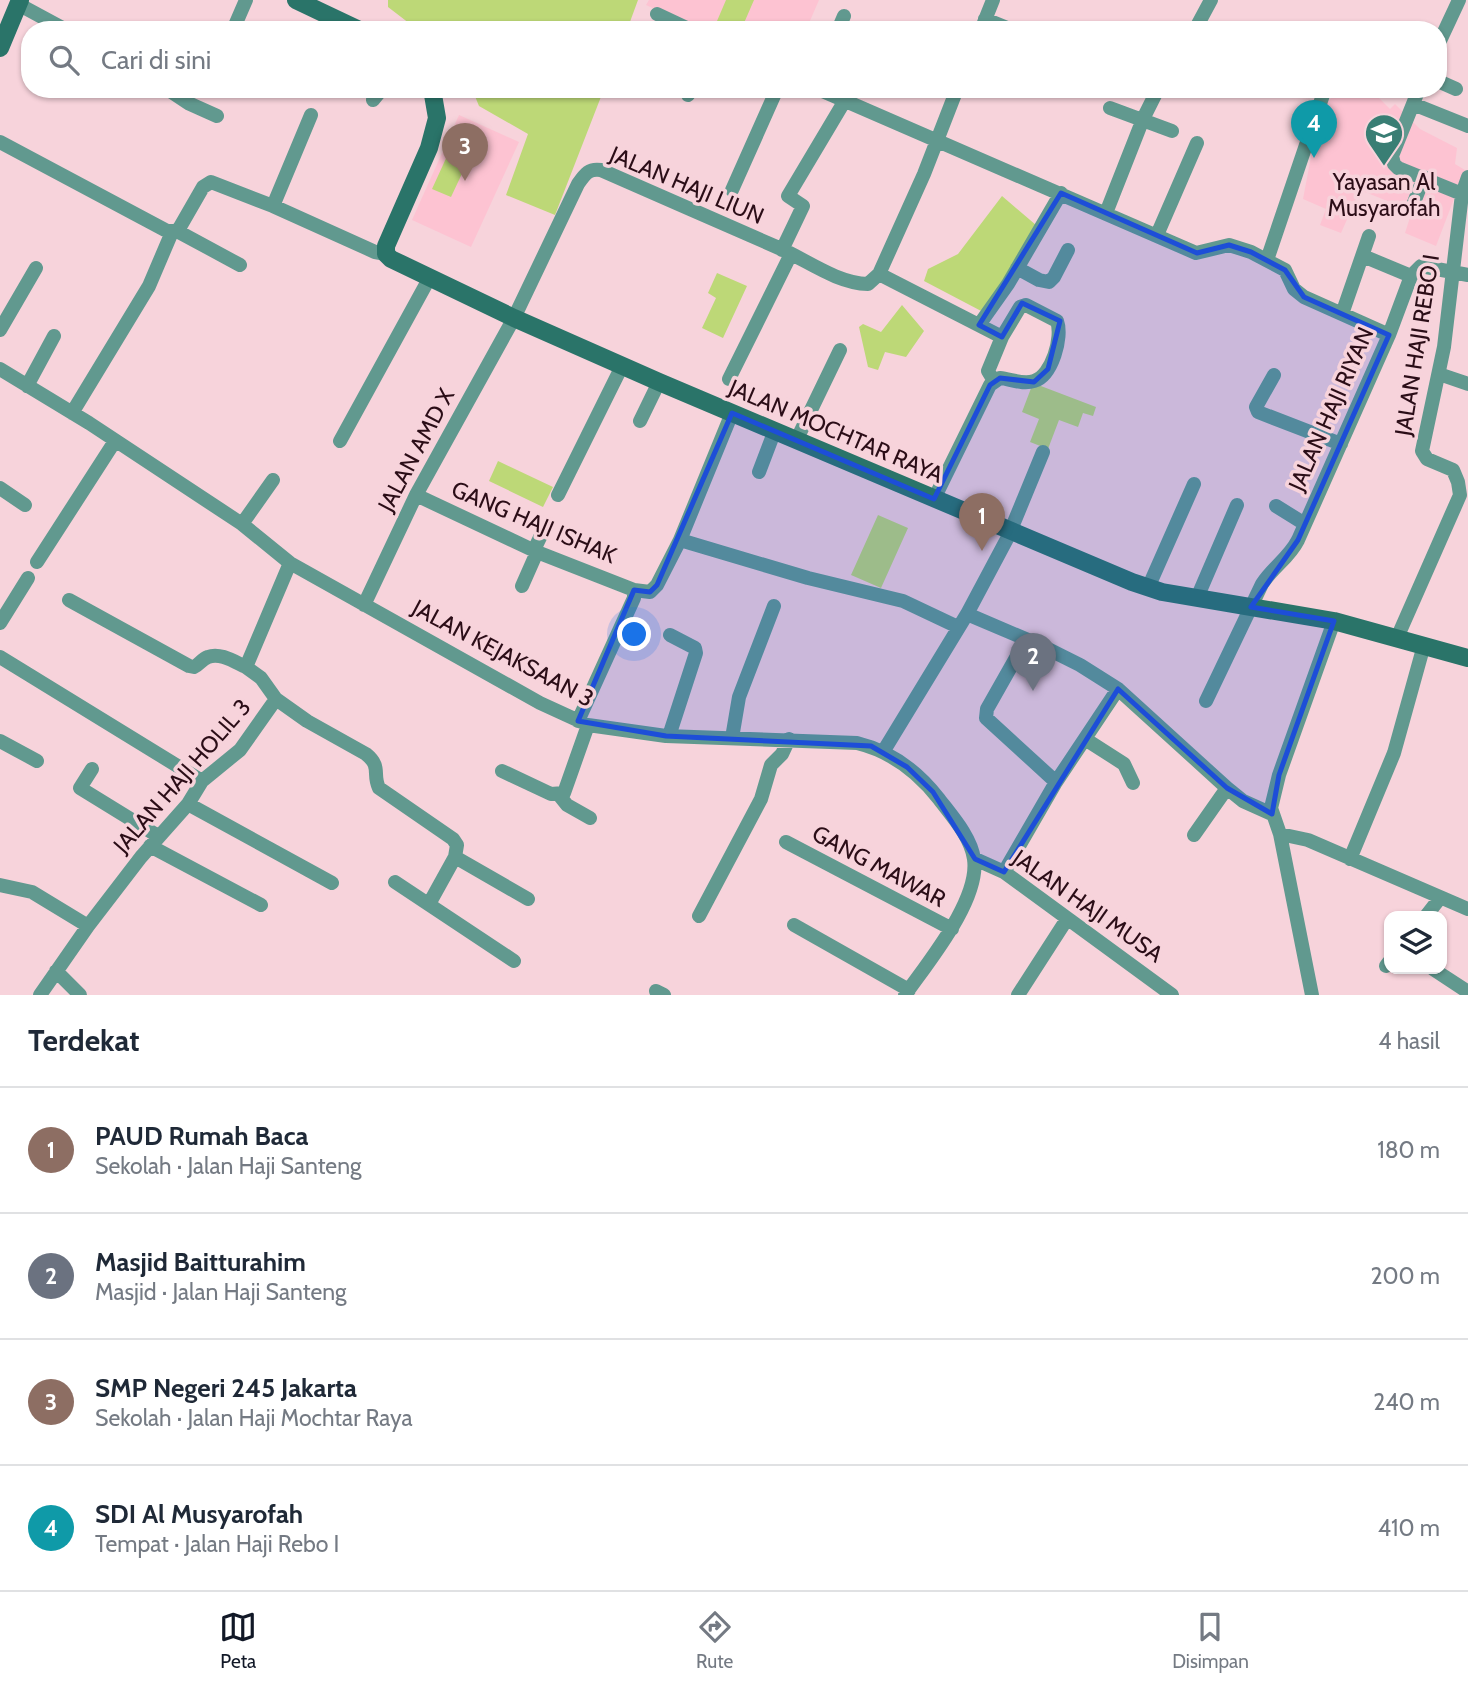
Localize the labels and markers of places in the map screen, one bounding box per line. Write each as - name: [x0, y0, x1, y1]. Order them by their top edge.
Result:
- pin: 4: [1291, 100, 1337, 158]
- school or university icon: Yayasan Al Musyarofah: [1363, 112, 1405, 167]
- pin: 3: [442, 123, 488, 181]
- place label: Yayasan Al Musyarofah: [1328, 168, 1441, 222]
- pin: 1: [959, 493, 1005, 551]
- pin: 2: [1010, 633, 1056, 691]

